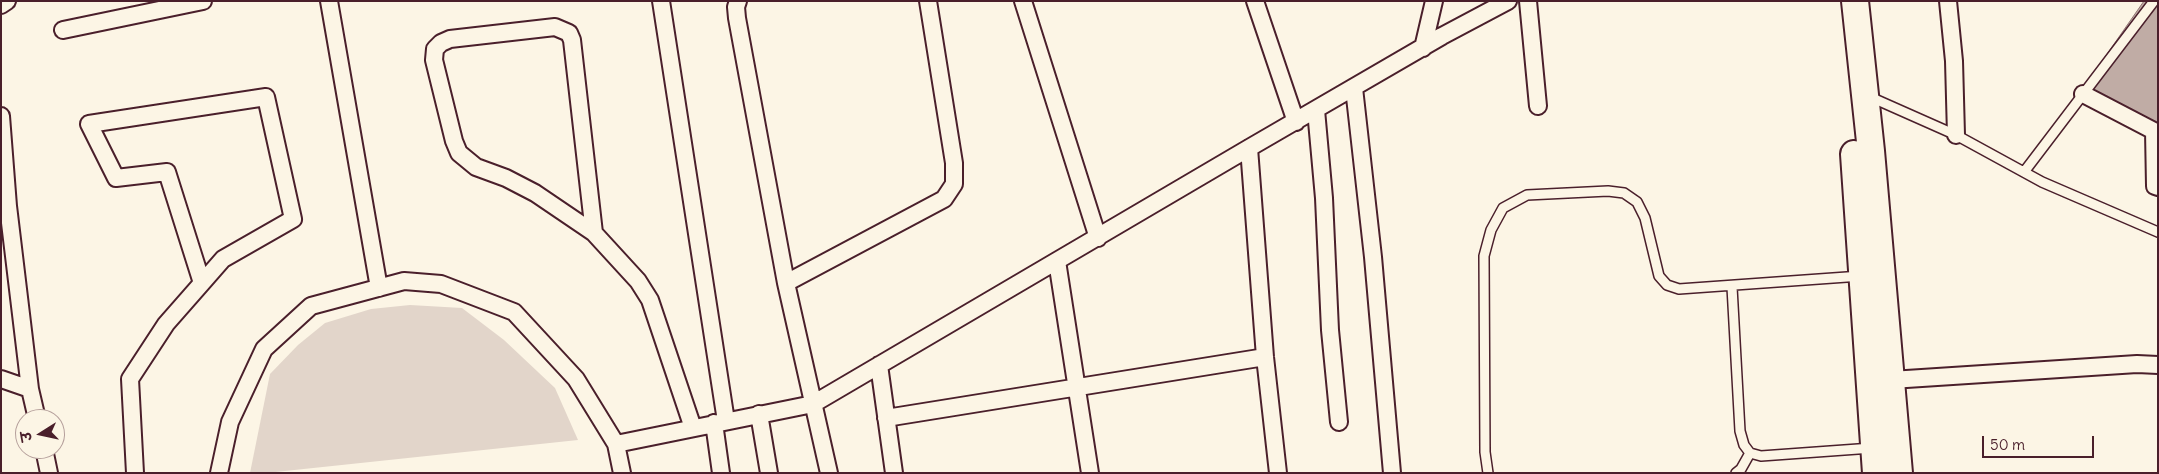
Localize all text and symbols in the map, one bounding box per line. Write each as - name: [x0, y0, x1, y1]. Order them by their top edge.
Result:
- north arrow: [15, 409, 65, 459]
- scale bar: [1984, 426, 2096, 458]
- text: उ: [17, 430, 36, 443]
- text: 50 m: [1990, 435, 2025, 454]

